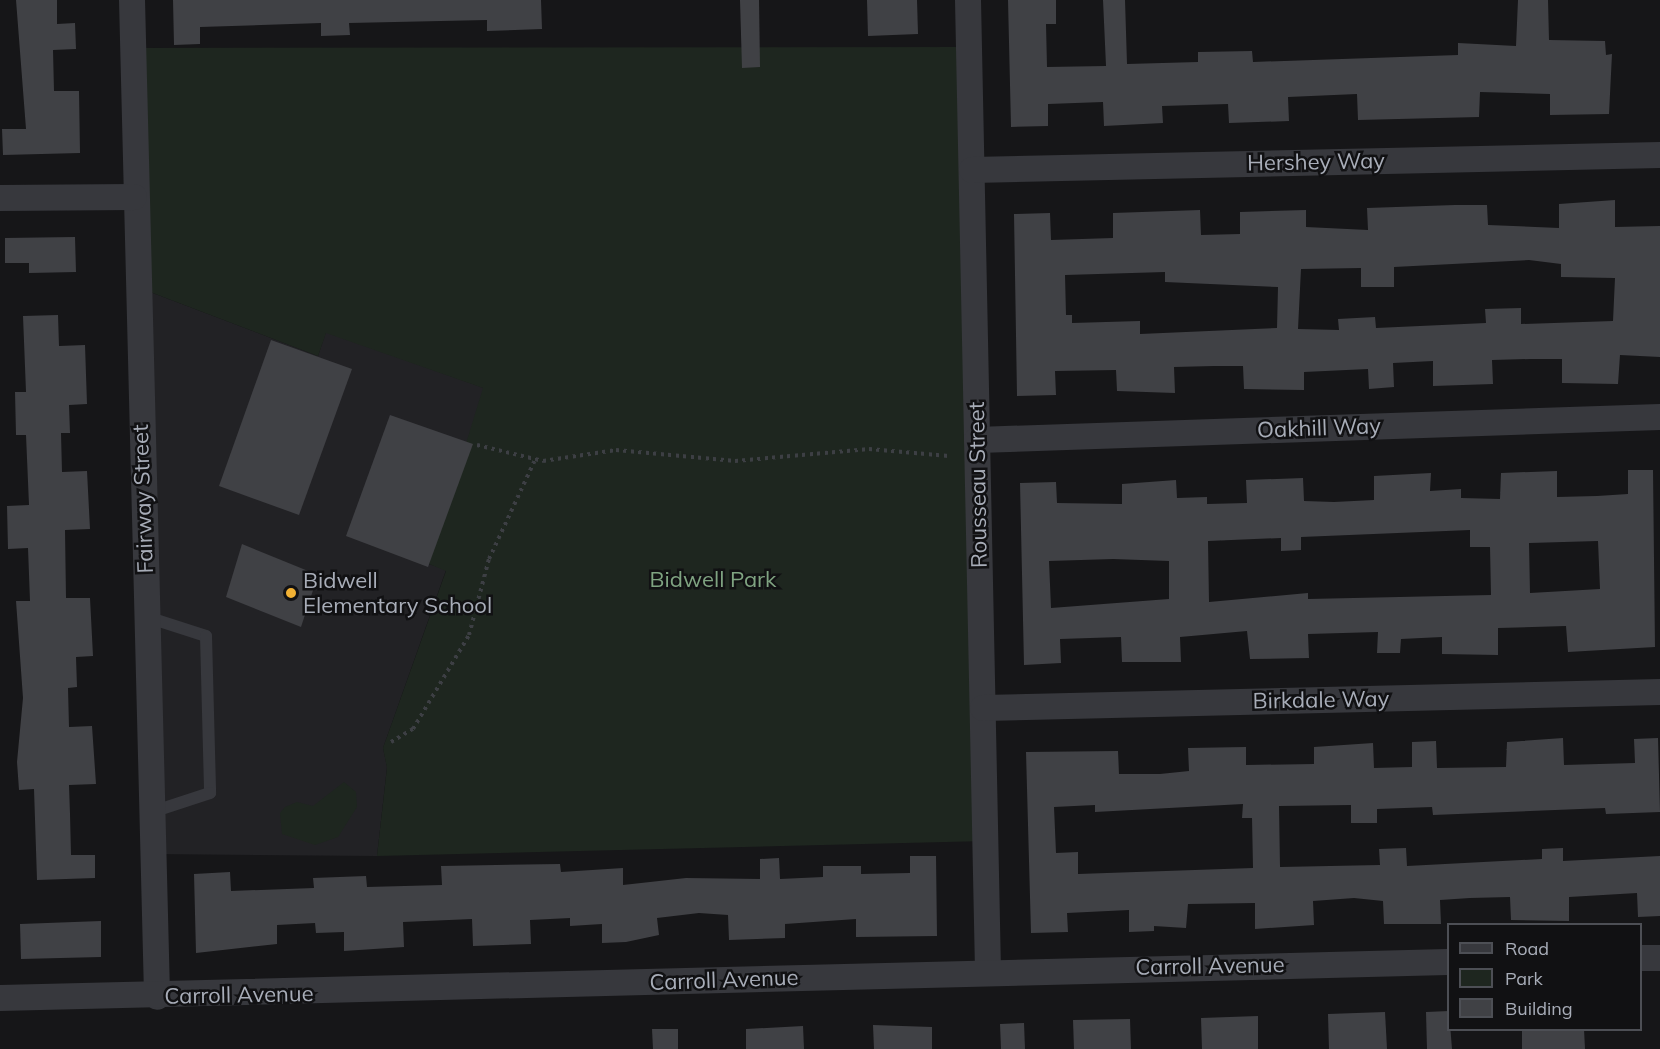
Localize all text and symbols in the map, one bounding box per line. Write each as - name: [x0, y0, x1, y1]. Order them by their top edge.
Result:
- street label: Hershey Way: [1247, 148, 1385, 176]
- street label: Rousseau Street: [963, 402, 993, 568]
- street label: Oakhill Way: [1257, 413, 1381, 443]
- street label: Fairway Street: [127, 424, 159, 574]
- place label: Bidwell Elementary School: [303, 567, 492, 618]
- park label: Bidwell Park: [650, 567, 776, 593]
- marker: Bidwell Elementary School: [284, 586, 298, 600]
- street label: Birkdale Way: [1253, 686, 1389, 714]
- legend: [1447, 923, 1642, 1031]
- text: Road: [1505, 937, 1549, 960]
- street label: Carroll Avenue: [1135, 952, 1285, 980]
- street label: Carroll Avenue: [649, 964, 799, 996]
- text: Park: [1505, 967, 1543, 990]
- street label: Carroll Avenue: [164, 981, 314, 1009]
- text: Building: [1505, 997, 1573, 1020]

